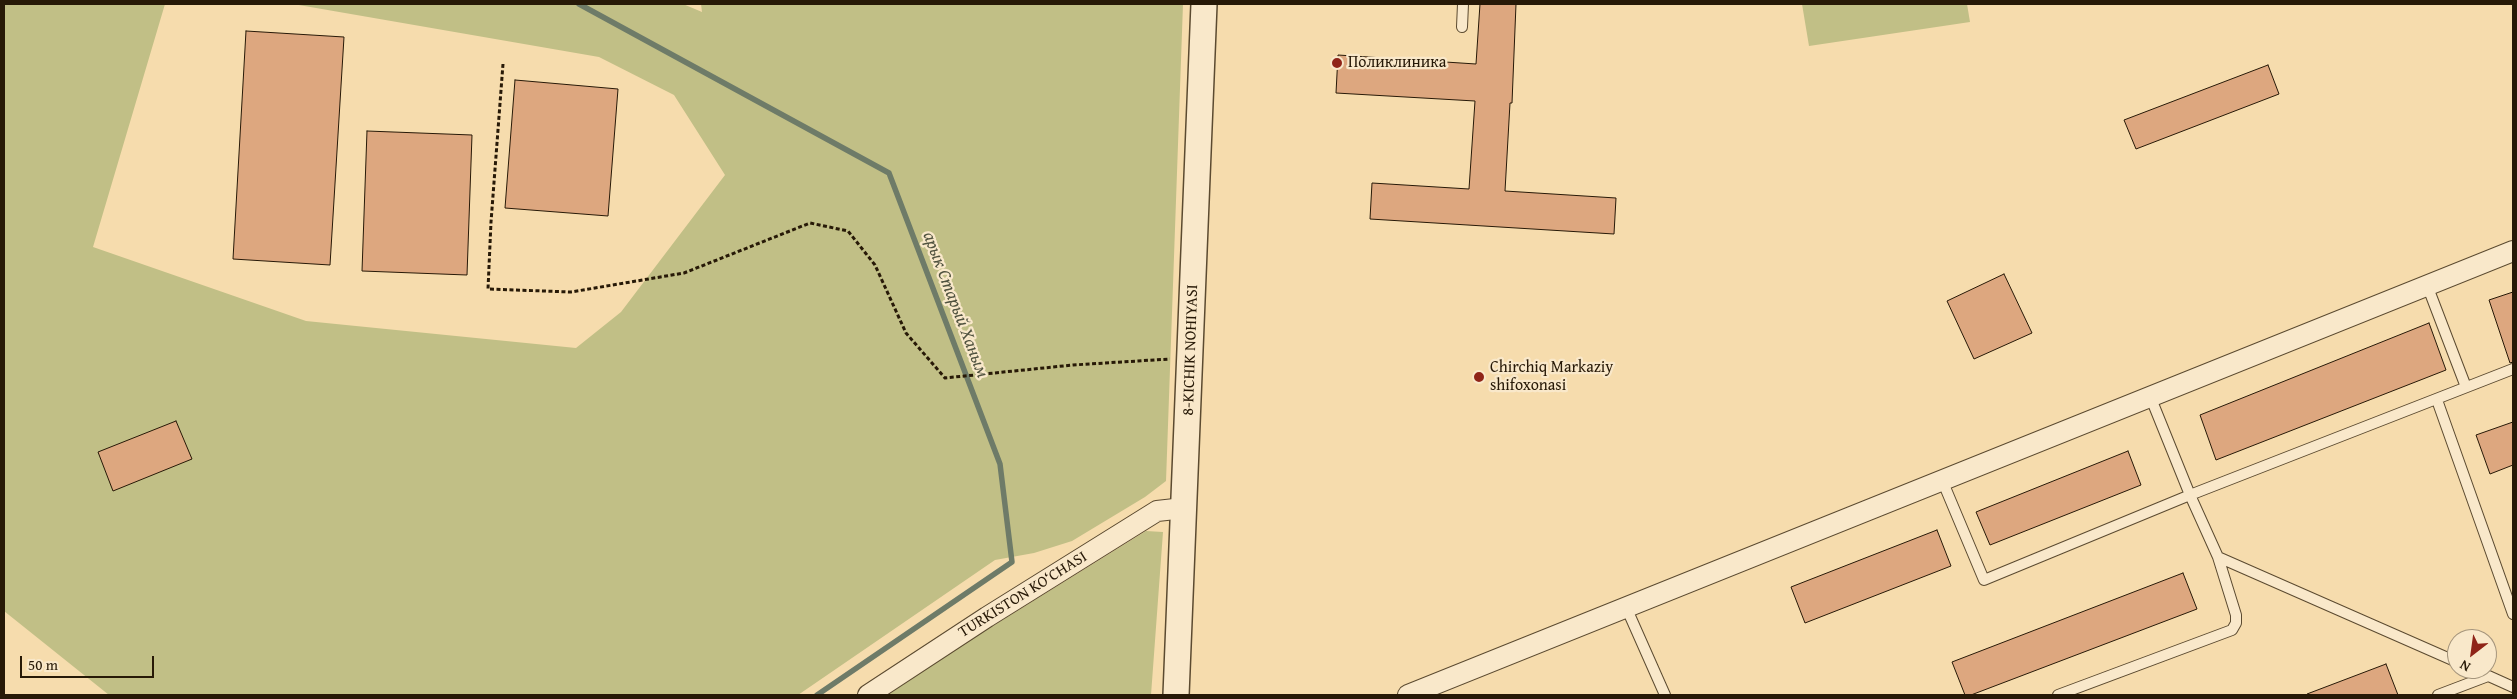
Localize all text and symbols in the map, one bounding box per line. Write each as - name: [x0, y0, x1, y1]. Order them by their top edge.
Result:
- place label: Поликлиника: [1348, 53, 1446, 73]
- marker: Поликлиника: [1330, 56, 1344, 70]
- water label: арык Старый Ханым: [917, 229, 993, 381]
- street label: 8-KICHIK NOHIYASI: [1179, 284, 1203, 416]
- place label: Chirchiq Markaziy shifoxonasi: [1490, 358, 1613, 396]
- marker: Chirchiq Markaziy shifoxonasi: [1472, 370, 1486, 384]
- street label: TURKISTON KO‘CHASI: [955, 548, 1091, 642]
- north arrow: [2447, 629, 2497, 679]
- scale bar: [22, 646, 156, 678]
- text: 50 m: [28, 654, 58, 675]
- text: N: [2456, 655, 2474, 677]

